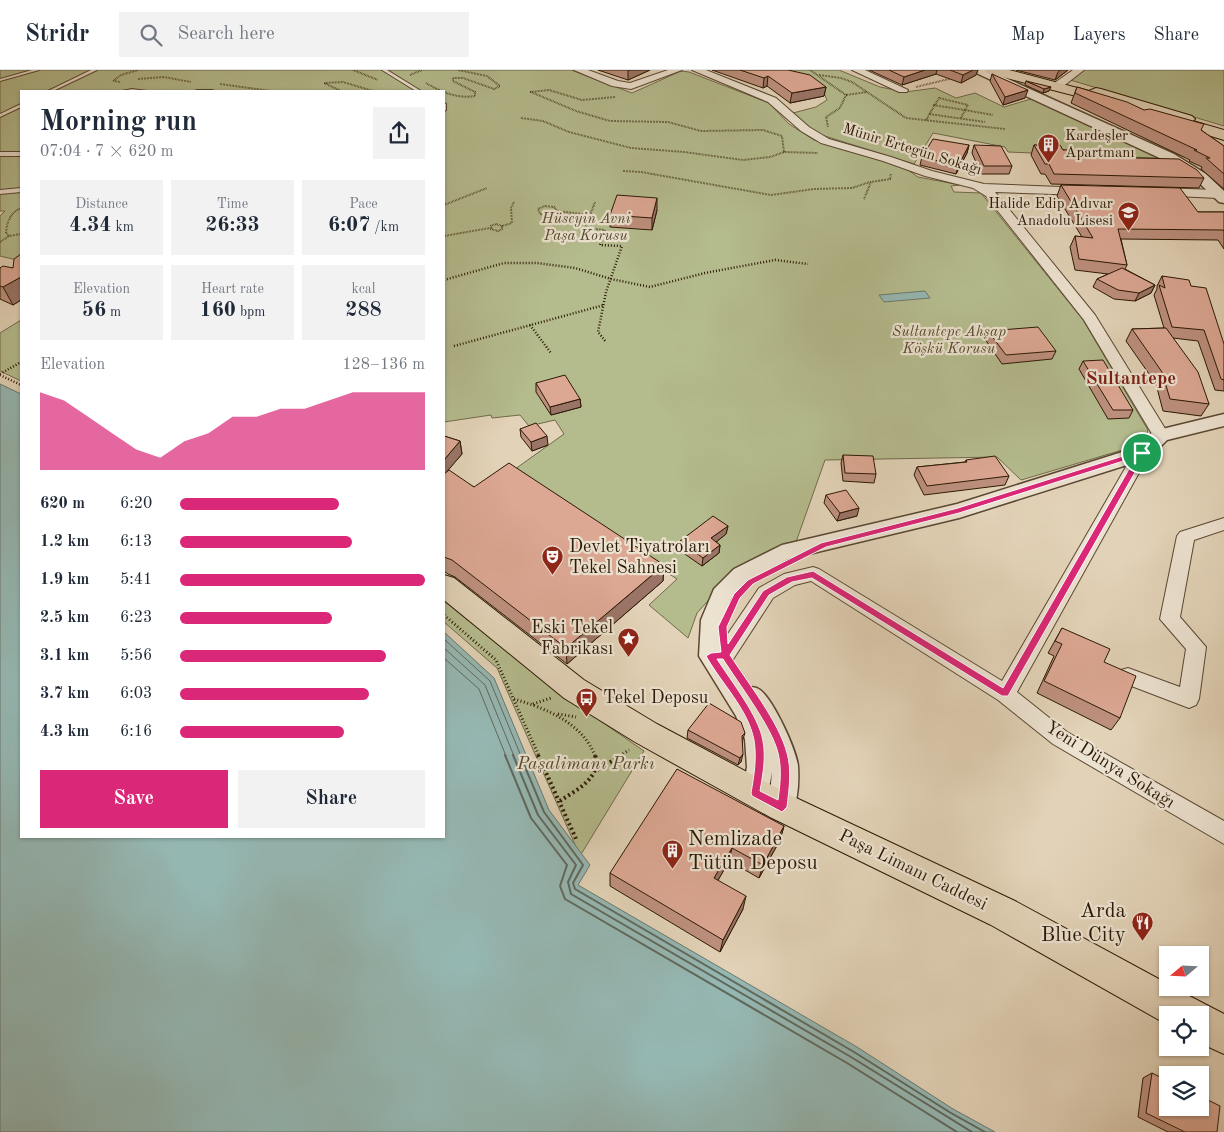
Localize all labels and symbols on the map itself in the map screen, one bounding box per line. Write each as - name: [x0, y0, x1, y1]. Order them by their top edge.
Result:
- street label: Münir Ertegün Sokağı: [841, 122, 983, 178]
- place label: Kardeşler Apartmanı: [1065, 129, 1135, 161]
- building icon: Kardeşler Apartmanı: [1037, 133, 1061, 164]
- place label: Halide Edip Adıvar Anadolu Lisesi: [988, 197, 1113, 229]
- school or university icon: Halide Edip Adıvar Anadolu Lisesi: [1117, 201, 1141, 232]
- park label: Hüseyin Avni Paşa Korusu: [540, 212, 631, 244]
- park label: Sultantepe Ahşap Köşkü Korusu: [892, 325, 1006, 357]
- district label: Sultantepe: [1086, 370, 1176, 389]
- pin: [1121, 432, 1163, 474]
- place label: Devlet Tiyatroları Tekel Sahnesi: [569, 538, 710, 577]
- theatre icon: Devlet Tiyatroları Tekel Sahnesi: [541, 545, 565, 576]
- place label: Eski Tekel Fabrikası: [531, 619, 613, 658]
- place icon: Eski Tekel Fabrikası: [617, 626, 641, 657]
- bus stop icon: Tekel Deposu: [575, 686, 599, 717]
- place label: Tekel Deposu: [603, 689, 709, 707]
- street label: Yeni Dünya Sokağı: [1042, 718, 1178, 812]
- park label: Paşalimanı Parkı: [516, 755, 655, 773]
- street label: Paşa Limanı Caddesi: [836, 826, 990, 914]
- place label: Nemlizade Tütün Deposu: [688, 829, 818, 874]
- building icon: Nemlizade Tütün Deposu: [660, 839, 684, 870]
- place label: Arda Blue City: [1041, 901, 1126, 946]
- restaurant icon: Arda Blue City: [1130, 911, 1154, 942]
- north arrow: [1159, 946, 1209, 996]

